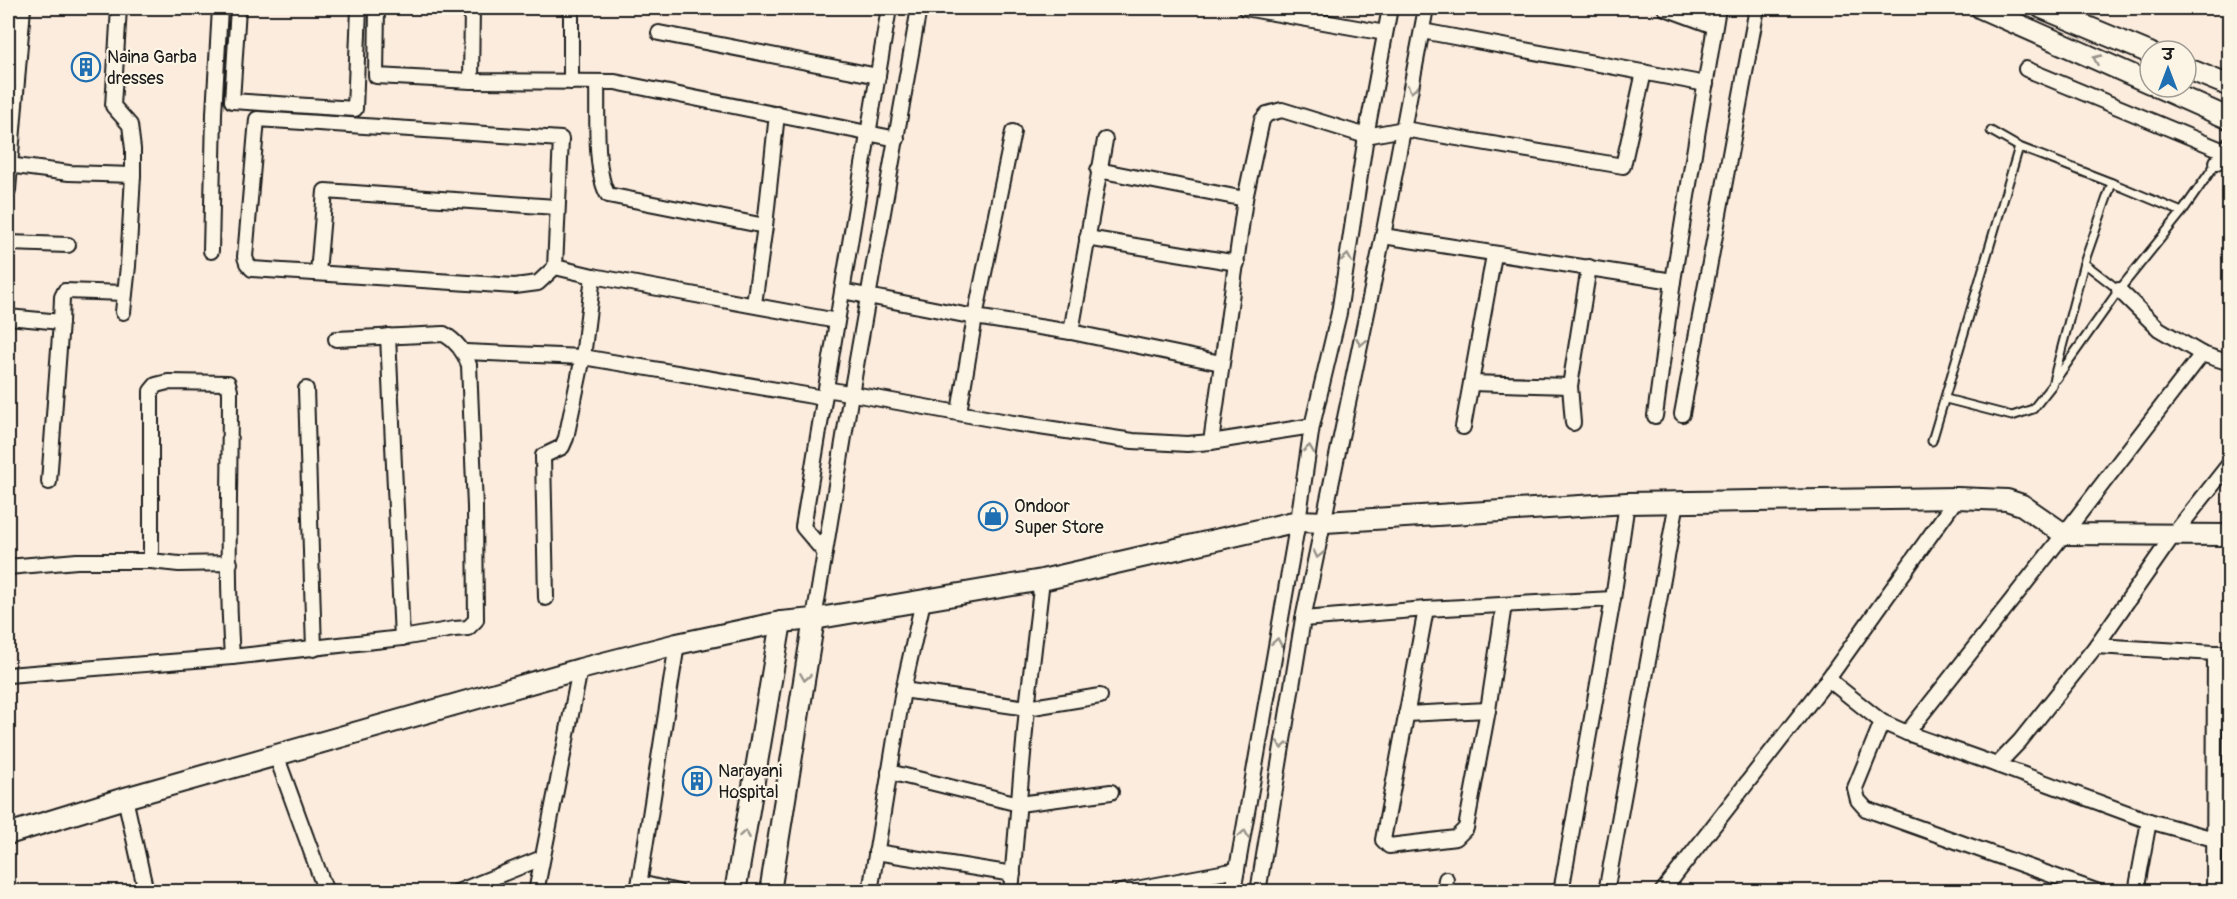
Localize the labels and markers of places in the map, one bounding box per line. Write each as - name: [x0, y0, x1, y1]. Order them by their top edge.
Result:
- place label: Naina Garba dresses: [107, 46, 197, 90]
- building icon: Naina Garba dresses: [70, 51, 102, 83]
- place label: Ondoor Super Store: [1014, 495, 1104, 539]
- shop icon: Ondoor Super Store: [977, 500, 1009, 532]
- place label: Narayani Hospital: [718, 760, 782, 804]
- building icon: Narayani Hospital: [681, 765, 713, 797]

